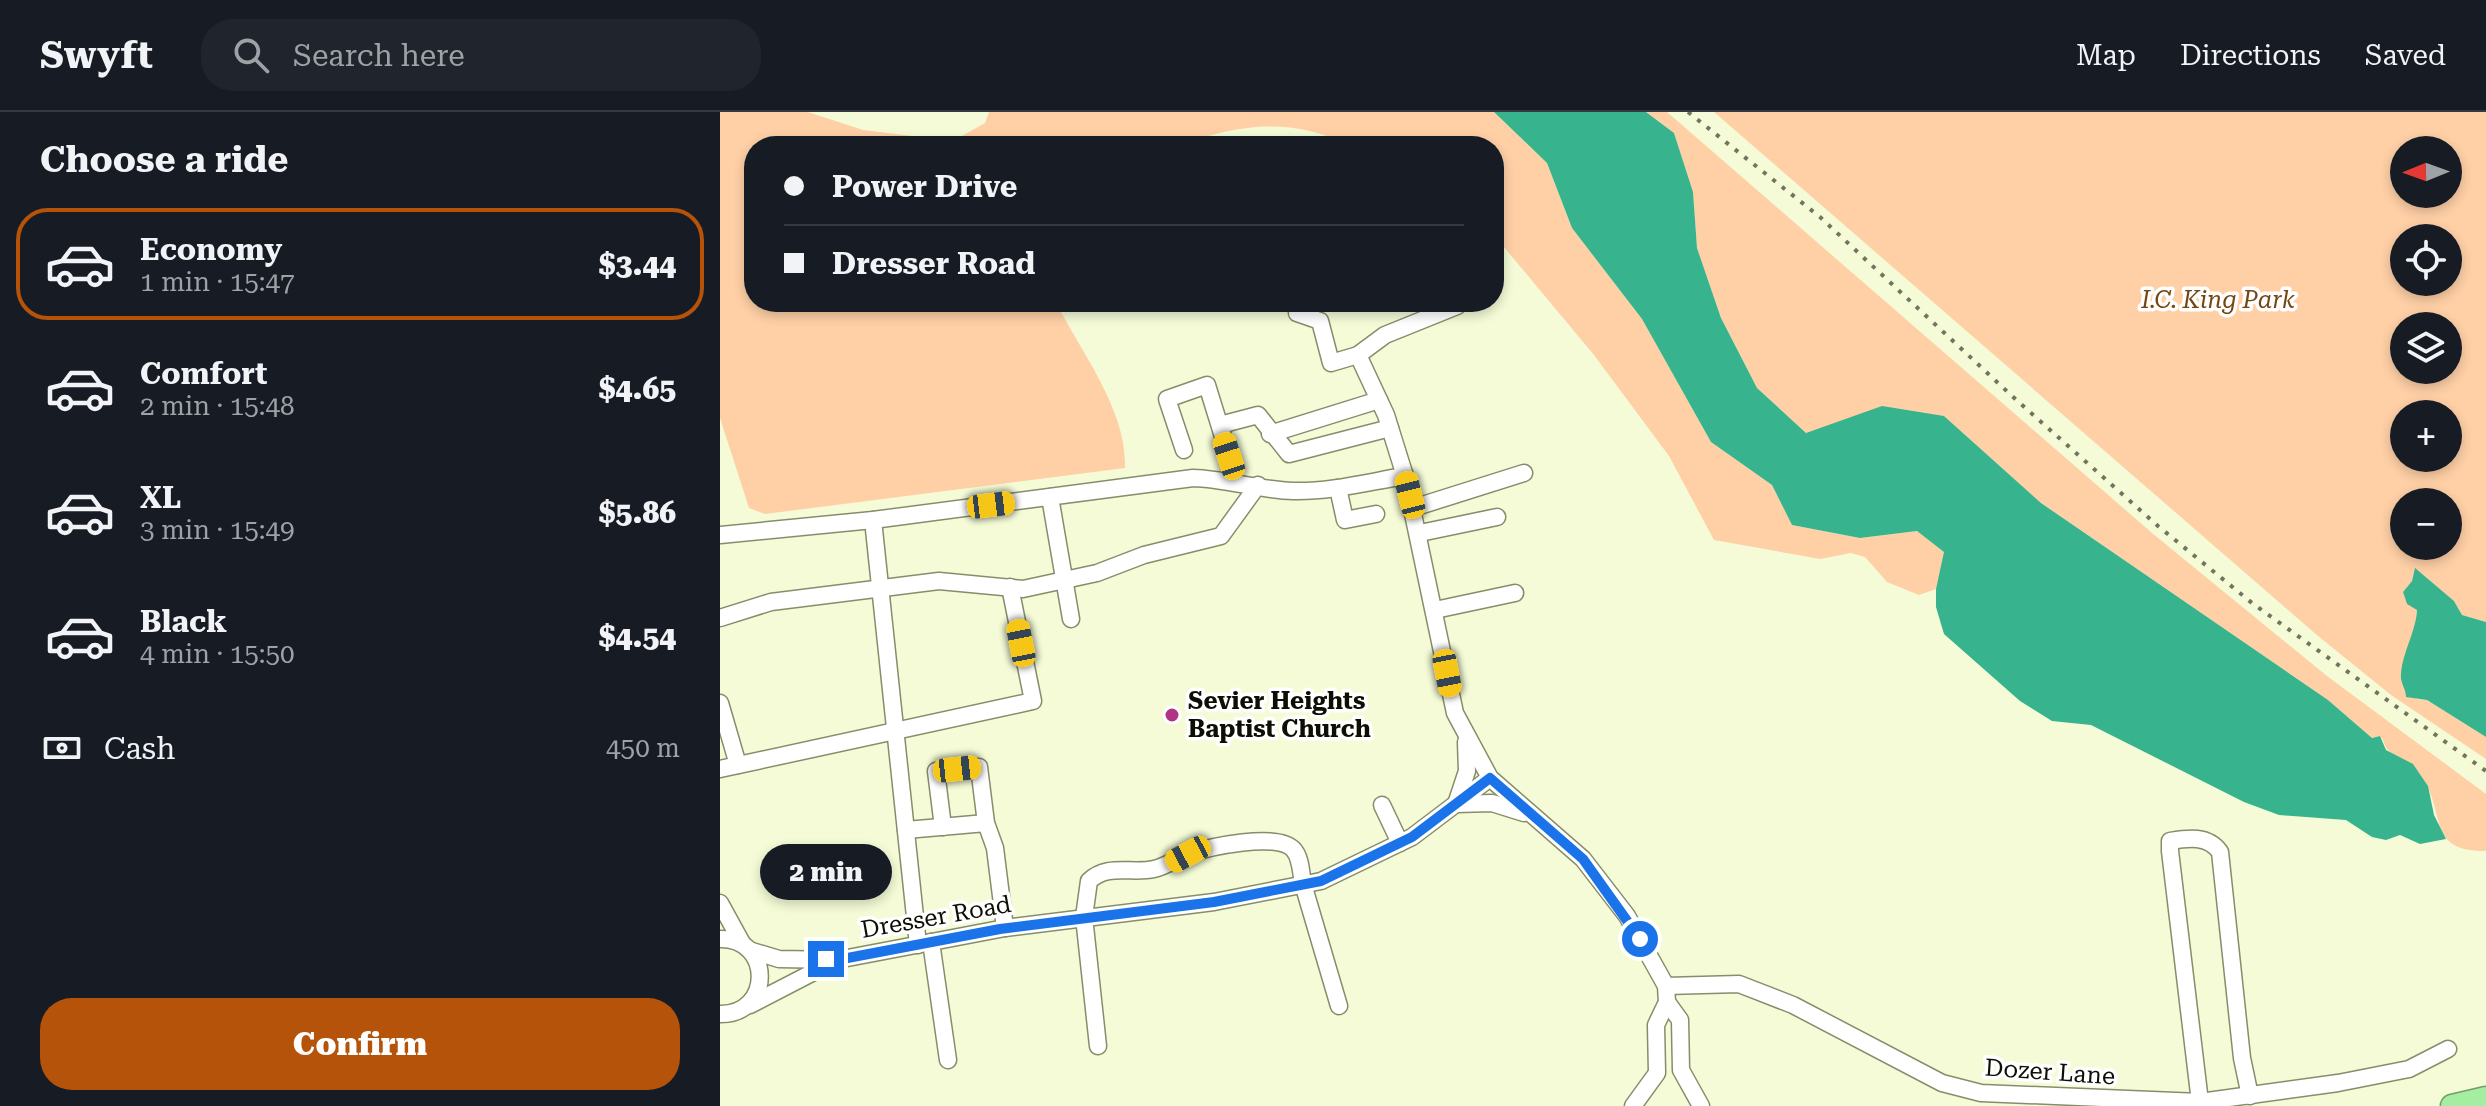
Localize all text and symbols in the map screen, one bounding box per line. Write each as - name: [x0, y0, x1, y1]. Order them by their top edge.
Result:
- search box: [201, 19, 761, 91]
- text: Swyft: [40, 33, 153, 77]
- icon: search: [229, 33, 273, 77]
- text: Search here: [293, 38, 465, 73]
- text: Map: [2076, 39, 2136, 72]
- text: Directions: [2180, 39, 2321, 72]
- text: Saved: [2365, 39, 2446, 72]
- north arrow: [2390, 136, 2462, 208]
- map controls: [2390, 136, 2462, 560]
- text: Choose a ride: [40, 139, 288, 181]
- text: Power Drive: [832, 169, 1017, 204]
- button: locate: [2390, 224, 2462, 296]
- icon: car: [44, 228, 116, 300]
- text: Economy: [140, 232, 282, 267]
- text: Dresser Road: [832, 246, 1035, 281]
- text: $3.44: [599, 247, 676, 282]
- text: 1 min · 15:47: [140, 267, 295, 297]
- park label: I.C. King Park: [2140, 286, 2295, 314]
- button: layers: [2390, 312, 2462, 384]
- icon: car: [44, 352, 116, 424]
- text: Comfort: [140, 356, 267, 391]
- text: $4.65: [599, 371, 676, 406]
- text: 2 min · 15:48: [140, 391, 295, 421]
- button: +: [2390, 400, 2462, 472]
- car: [1210, 429, 1248, 483]
- car: [1393, 469, 1427, 521]
- icon: car: [44, 476, 116, 548]
- text: XL: [140, 480, 181, 515]
- button: −: [2390, 488, 2462, 560]
- car: [966, 490, 1016, 520]
- text: $5.86: [599, 495, 676, 530]
- text: 3 min · 15:49: [140, 515, 295, 545]
- icon: car: [44, 600, 116, 672]
- text: Black: [140, 604, 227, 639]
- car: [1005, 617, 1037, 669]
- text: $4.54: [599, 619, 676, 654]
- text: 4 min · 15:50: [140, 639, 295, 669]
- car: [1431, 647, 1463, 699]
- place label: Sevier Heights Baptist Church: [1188, 687, 1371, 743]
- marker: Sevier Heights Baptist Church: [1163, 706, 1181, 724]
- icon: cash: [40, 726, 84, 770]
- text: Cash: [104, 731, 175, 766]
- text: 450 m: [606, 733, 680, 763]
- car: [932, 755, 982, 783]
- car: [1161, 832, 1215, 876]
- callout: 2 min: [760, 843, 892, 899]
- text: 2 min: [789, 857, 863, 887]
- street label: Dresser Road: [859, 890, 1013, 944]
- route start: [1622, 921, 1658, 957]
- route end: [808, 941, 844, 977]
- button: Confirm: [40, 998, 680, 1090]
- street label: Dozer Lane: [1984, 1053, 2116, 1091]

